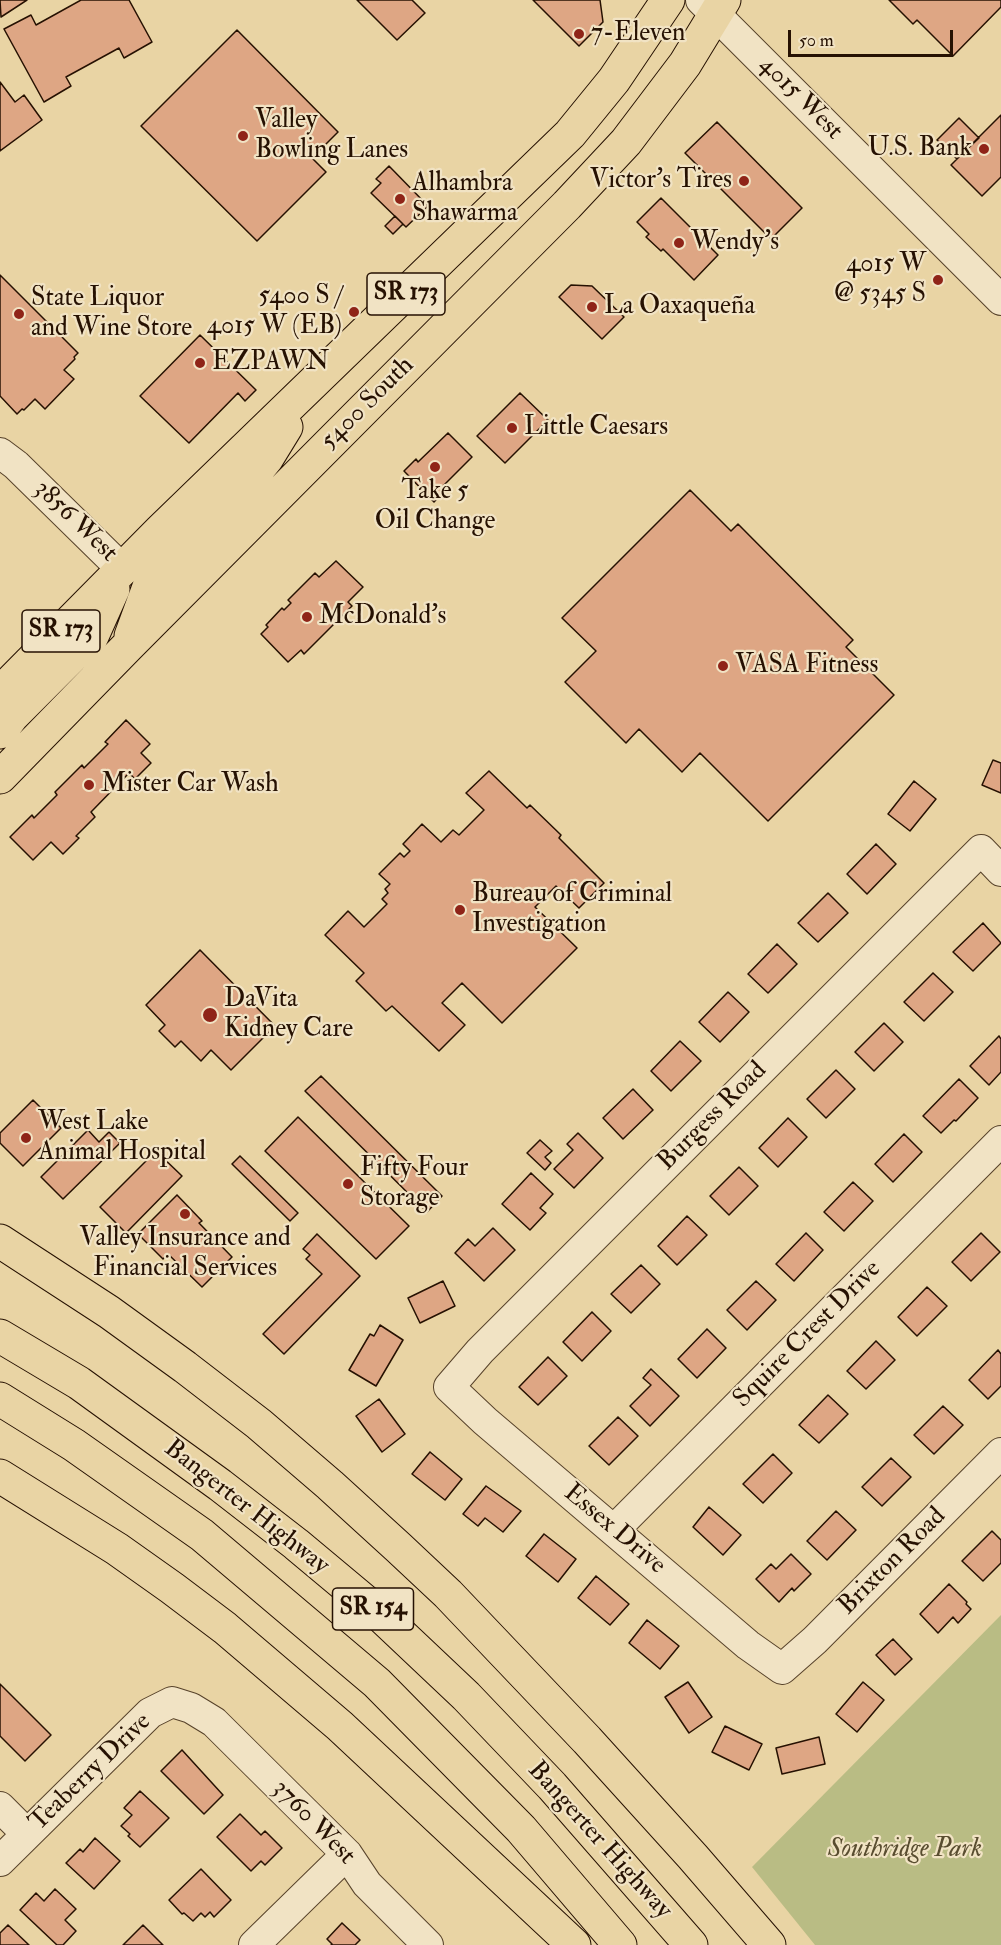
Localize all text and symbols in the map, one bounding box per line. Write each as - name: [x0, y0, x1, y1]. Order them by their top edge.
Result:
- place label: 7-Eleven: [591, 18, 685, 50]
- scale bar: [791, 18, 956, 56]
- marker: 7-Eleven: [572, 27, 586, 41]
- text: 50 m: [799, 29, 834, 52]
- street label: 4015 West: [752, 51, 848, 147]
- place label: Valley Bowling Lanes: [255, 105, 408, 166]
- marker: Valley Bowling Lanes: [236, 129, 250, 143]
- place label: U.S. Bank: [868, 133, 972, 165]
- marker: U.S. Bank: [977, 142, 991, 156]
- place label: Victor's Tires: [590, 165, 732, 197]
- place label: Alhambra Shawarma: [412, 168, 518, 230]
- marker: Victor's Tires: [737, 174, 751, 188]
- marker: Alhambra Shawarma: [393, 192, 407, 206]
- place label: Wendy's: [691, 227, 779, 259]
- marker: Wendy's: [672, 236, 686, 250]
- place label: 4015 W @ 5345 S: [834, 249, 926, 310]
- road number: SR 173: [367, 273, 445, 315]
- marker: 4015 W @ 5345 S: [931, 273, 945, 287]
- place label: 5400 S / 4015 W (EB): [207, 281, 342, 342]
- place label: State Liquor and Wine Store: [31, 283, 192, 344]
- place label: La Oaxaqueña: [604, 291, 755, 323]
- marker: La Oaxaqueña: [585, 300, 599, 314]
- marker: 5400 S / 4015 W (EB): [347, 305, 361, 319]
- marker: State Liquor and Wine Store: [12, 307, 26, 321]
- place label: EZPAWN: [212, 347, 329, 379]
- street label: 5400 South: [315, 351, 421, 457]
- marker: EZPAWN: [193, 356, 207, 370]
- place label: Little Caesars: [524, 412, 668, 444]
- marker: Little Caesars: [505, 421, 519, 435]
- marker: Take 5 Oil Change: [428, 460, 442, 474]
- street label: 3856 West: [27, 475, 123, 569]
- place label: Take 5 Oil Change: [375, 476, 495, 538]
- place label: McDonald's: [319, 601, 446, 633]
- road number: SR 173: [22, 610, 100, 652]
- marker: McDonald's: [300, 610, 314, 624]
- place label: VASA Fitness: [735, 650, 878, 682]
- marker: VASA Fitness: [716, 659, 730, 673]
- place label: Mister Car Wash: [101, 769, 279, 801]
- marker: Mister Car Wash: [82, 778, 96, 792]
- place label: Bureau of Criminal Investigation: [472, 879, 672, 940]
- marker: Bureau of Criminal Investigation: [453, 903, 467, 917]
- place label: DaVita Kidney Care: [224, 984, 353, 1046]
- marker: DaVita Kidney Care: [201, 1006, 219, 1024]
- street label: Burgess Road: [652, 1056, 774, 1178]
- place label: West Lake Animal Hospital: [38, 1107, 206, 1168]
- marker: West Lake Animal Hospital: [19, 1131, 33, 1145]
- place label: Fifty Four Storage: [360, 1153, 468, 1214]
- marker: Fifty Four Storage: [341, 1177, 355, 1191]
- marker: Valley Insurance and Financial Services: [178, 1207, 192, 1221]
- place label: Valley Insurance and Financial Services: [79, 1223, 291, 1284]
- street label: Squire Crest Drive: [728, 1255, 888, 1415]
- street label: Bangerter Highway: [157, 1434, 335, 1582]
- street label: Essex Drive: [556, 1478, 672, 1582]
- street label: Brixton Road: [833, 1502, 953, 1622]
- road number: SR 154: [332, 1588, 413, 1630]
- street label: Teaberry Drive: [24, 1707, 158, 1839]
- street label: Bangerter Highway: [520, 1756, 678, 1926]
- street label: 3760 West: [265, 1774, 361, 1872]
- park label: Southridge Park: [828, 1834, 982, 1866]

